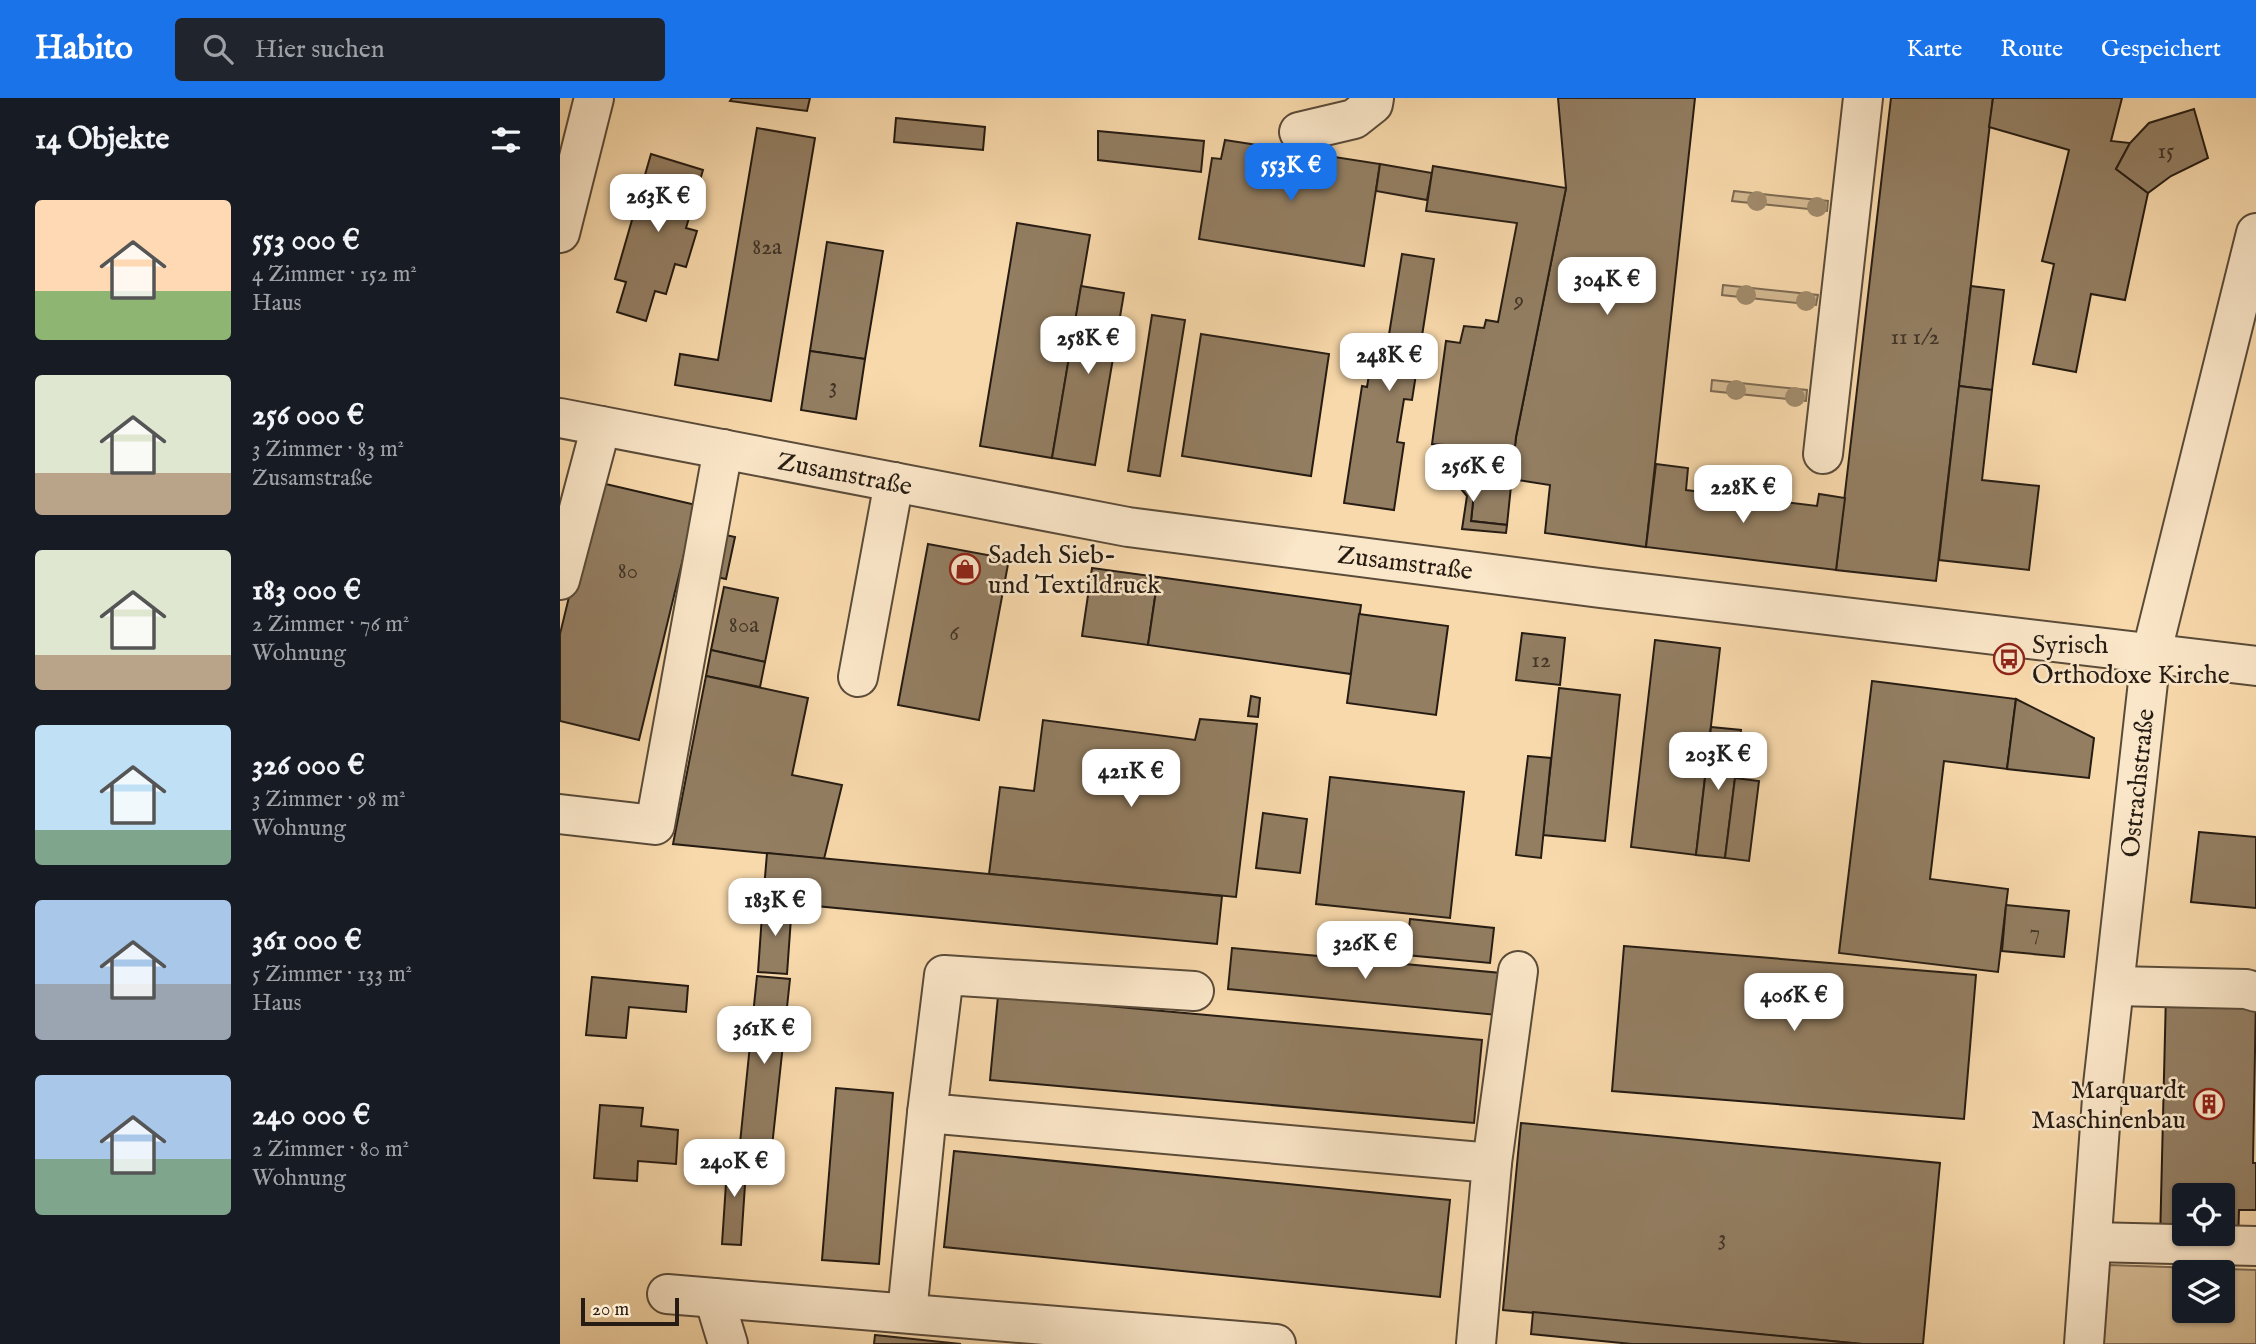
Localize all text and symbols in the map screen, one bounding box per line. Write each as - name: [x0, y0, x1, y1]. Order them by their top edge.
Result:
- search box: [175, 18, 665, 81]
- text: Habito: [35, 28, 133, 70]
- icon: search: [199, 30, 237, 68]
- text: Hier suchen: [255, 33, 385, 66]
- text: Karte: [1907, 34, 1962, 65]
- text: Route: [2000, 34, 2063, 65]
- text: Gespeichert: [2101, 34, 2221, 65]
- text: 14 Objekte: [35, 121, 169, 159]
- icon: filters: [487, 121, 525, 159]
- house number: 15: [2158, 137, 2174, 166]
- pin: 553K €: [1234, 144, 1348, 203]
- text: 553K €: [1261, 151, 1321, 180]
- pin: 263K €: [601, 174, 715, 234]
- text: 263K €: [626, 182, 690, 211]
- text: 553 000 €: [252, 222, 360, 260]
- icon: home: [91, 228, 175, 312]
- house number: 82a: [752, 233, 782, 262]
- pin: 304K €: [1550, 258, 1664, 317]
- text: 4 Zimmer · 152 m²: [252, 260, 417, 289]
- text: 304K €: [1574, 265, 1640, 294]
- house number: 9: [1513, 286, 1524, 315]
- text: Haus: [252, 289, 302, 318]
- pin: 258K €: [1031, 316, 1145, 376]
- house number: 11 1/2: [1890, 323, 1940, 352]
- text: 258K €: [1056, 324, 1120, 353]
- pin: 248K €: [1332, 334, 1446, 393]
- text: 248K €: [1356, 341, 1422, 370]
- house number: 3: [829, 372, 837, 401]
- text: 256 000 €: [252, 397, 364, 435]
- icon: home: [91, 403, 175, 487]
- text: 3 Zimmer · 83 m²: [252, 435, 404, 464]
- pin: 256K €: [1416, 444, 1530, 504]
- street label: Zusamstraße: [775, 445, 915, 504]
- text: 256K €: [1441, 452, 1505, 481]
- text: Zusamstraße: [252, 464, 373, 493]
- pin: 228K €: [1686, 466, 1800, 525]
- text: 228K €: [1710, 473, 1776, 502]
- place label: Sadeh Sieb- und Textildruck: [988, 539, 1162, 602]
- street label: Zusamstraße: [1335, 539, 1475, 588]
- shop icon: Sadeh Sieb- und Textildruck: [948, 552, 982, 586]
- house number: 80: [618, 557, 638, 586]
- text: 183 000 €: [252, 572, 361, 610]
- icon: home: [91, 578, 175, 662]
- text: 2 Zimmer · 76 m²: [252, 610, 409, 639]
- house number: 80a: [729, 611, 759, 640]
- house number: 6: [949, 619, 960, 648]
- place label: Syrisch Orthodoxe Kirche: [2032, 629, 2230, 692]
- text: Wohnung: [252, 639, 346, 668]
- bus stop icon: Syrisch Orthodoxe Kirche: [1992, 642, 2026, 676]
- house number: 12: [1531, 646, 1551, 675]
- street label: Ostrachstraße: [2114, 707, 2163, 859]
- pin: 203K €: [1661, 732, 1775, 792]
- text: 203K €: [1685, 740, 1751, 769]
- text: 326 000 €: [252, 747, 365, 785]
- pin: 421K €: [1074, 750, 1188, 809]
- icon: home: [91, 753, 175, 837]
- text: 421K €: [1098, 757, 1164, 786]
- text: 3 Zimmer · 98 m²: [252, 785, 406, 814]
- text: Wohnung: [252, 814, 346, 843]
- pin: 183K €: [718, 878, 832, 938]
- text: 183K €: [744, 886, 806, 915]
- house number: 7: [2030, 918, 2040, 947]
- text: 361 000 €: [252, 922, 362, 960]
- pin: 326K €: [1308, 922, 1422, 981]
- icon: home: [91, 928, 175, 1012]
- text: 326K €: [1333, 929, 1397, 958]
- text: 5 Zimmer · 133 m²: [252, 960, 412, 989]
- pin: 406K €: [1737, 974, 1851, 1033]
- text: 406K €: [1760, 981, 1828, 1010]
- text: Haus: [252, 989, 302, 1018]
- pin: 361K €: [707, 1006, 821, 1066]
- text: 361K €: [733, 1014, 795, 1043]
- place label: Marquardt Maschinenbau: [2031, 1074, 2186, 1137]
- building icon: Marquardt Maschinenbau: [2192, 1087, 2226, 1121]
- text: 240 000 €: [252, 1097, 370, 1135]
- icon: home: [91, 1103, 175, 1187]
- text: 2 Zimmer · 80 m²: [252, 1135, 409, 1164]
- pin: 240K €: [677, 1140, 791, 1199]
- text: 240K €: [700, 1147, 768, 1176]
- text: Wohnung: [252, 1164, 346, 1193]
- map controls: [2172, 1183, 2235, 1323]
- button: locate: [2172, 1183, 2235, 1246]
- house number: 3: [1718, 1224, 1726, 1253]
- button: layers: [2172, 1260, 2235, 1323]
- scale bar: [581, 1295, 679, 1327]
- text: 20 m: [592, 1298, 629, 1322]

